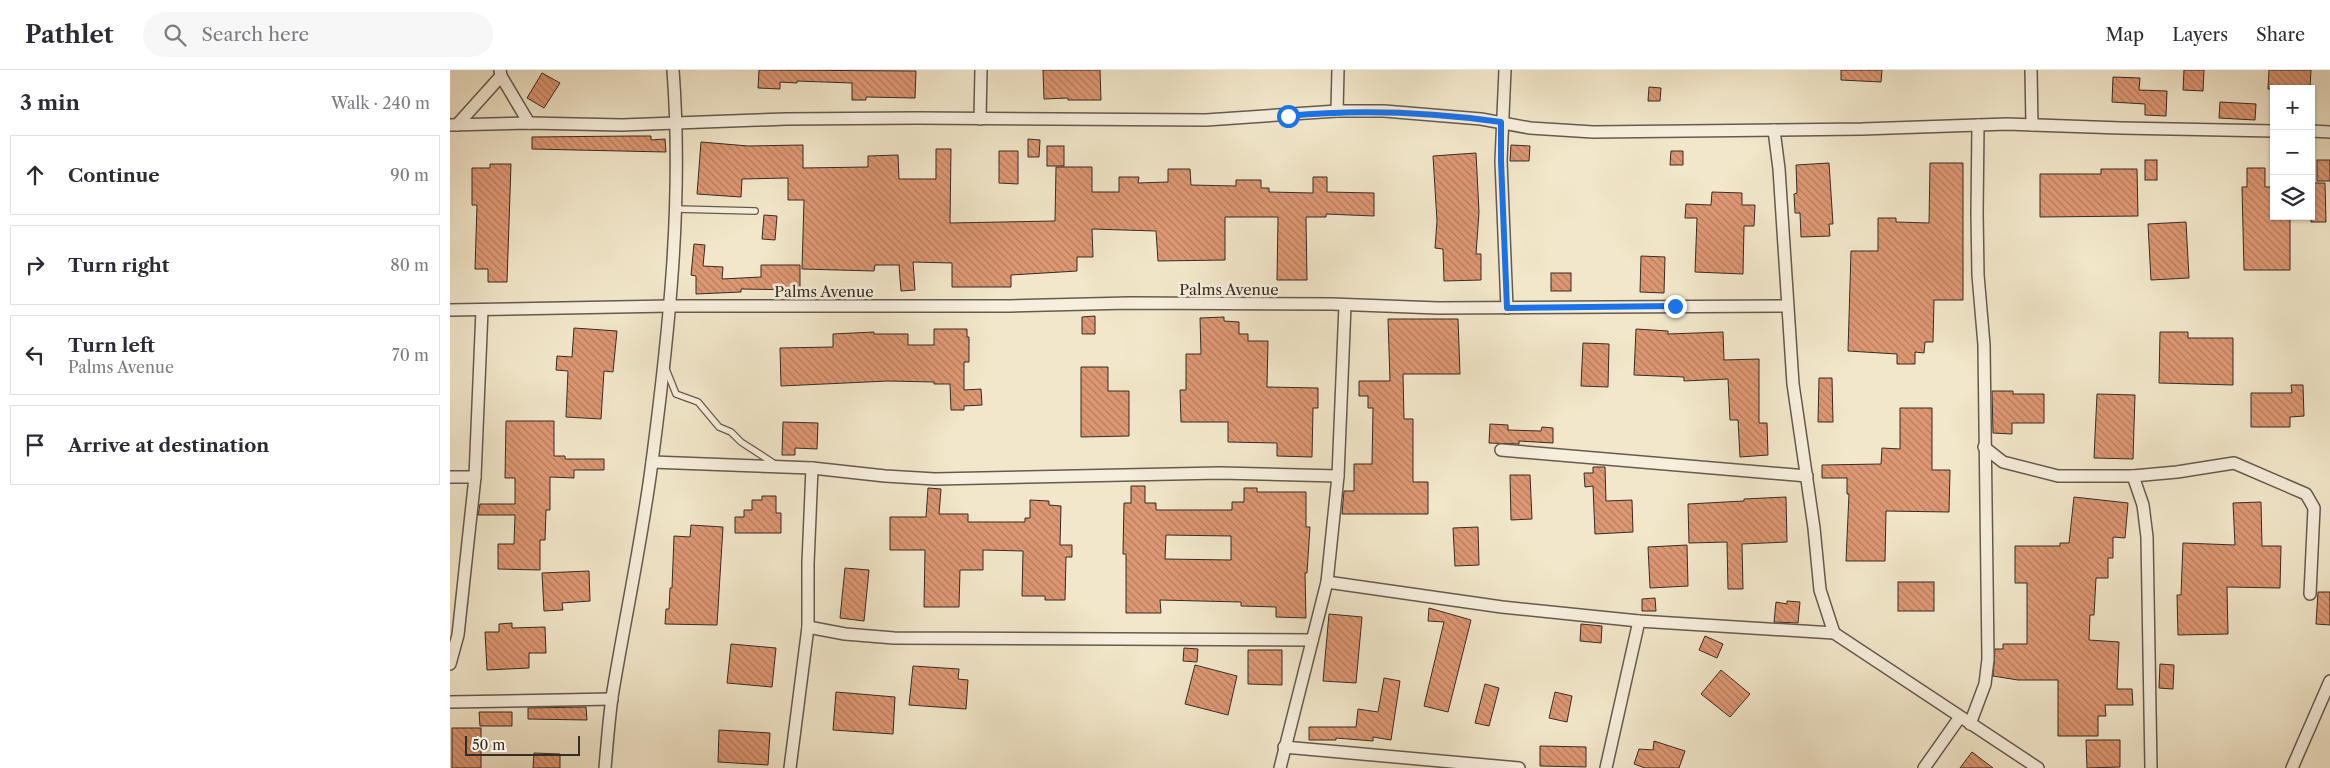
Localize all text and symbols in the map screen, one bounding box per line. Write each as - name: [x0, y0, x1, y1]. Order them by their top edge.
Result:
- search box: [143, 12, 493, 57]
- text: Pathlet: [25, 20, 113, 49]
- icon: search: [161, 21, 189, 49]
- text: Search here: [201, 23, 309, 46]
- text: Map: [2106, 24, 2144, 46]
- text: Layers: [2172, 24, 2228, 46]
- text: Share: [2256, 24, 2305, 46]
- map controls: [2270, 85, 2315, 220]
- button: +: [2270, 85, 2315, 130]
- text: 3 min: [20, 90, 80, 115]
- text: Walk · 240 m: [331, 93, 430, 113]
- route start: [1277, 105, 1300, 128]
- button: −: [2270, 130, 2315, 175]
- icon: ahead: [21, 161, 49, 189]
- text: Continue: [68, 164, 160, 187]
- text: 90 m: [390, 165, 429, 185]
- button: layers: [2270, 175, 2315, 220]
- icon: right: [21, 251, 49, 279]
- text: Turn right: [68, 254, 169, 277]
- text: 80 m: [390, 255, 429, 275]
- street label: Palms Avenue: [1179, 280, 1279, 299]
- street label: Palms Avenue: [774, 282, 874, 301]
- route end: [1664, 295, 1687, 318]
- text: Turn left: [68, 334, 155, 357]
- icon: left: [21, 341, 49, 369]
- text: 70 m: [392, 345, 429, 365]
- text: Palms Avenue: [68, 357, 174, 377]
- icon: arrive: [21, 431, 49, 459]
- text: Arrive at destination: [68, 434, 269, 457]
- scale bar: [465, 733, 580, 756]
- text: 50 m: [472, 736, 505, 754]

